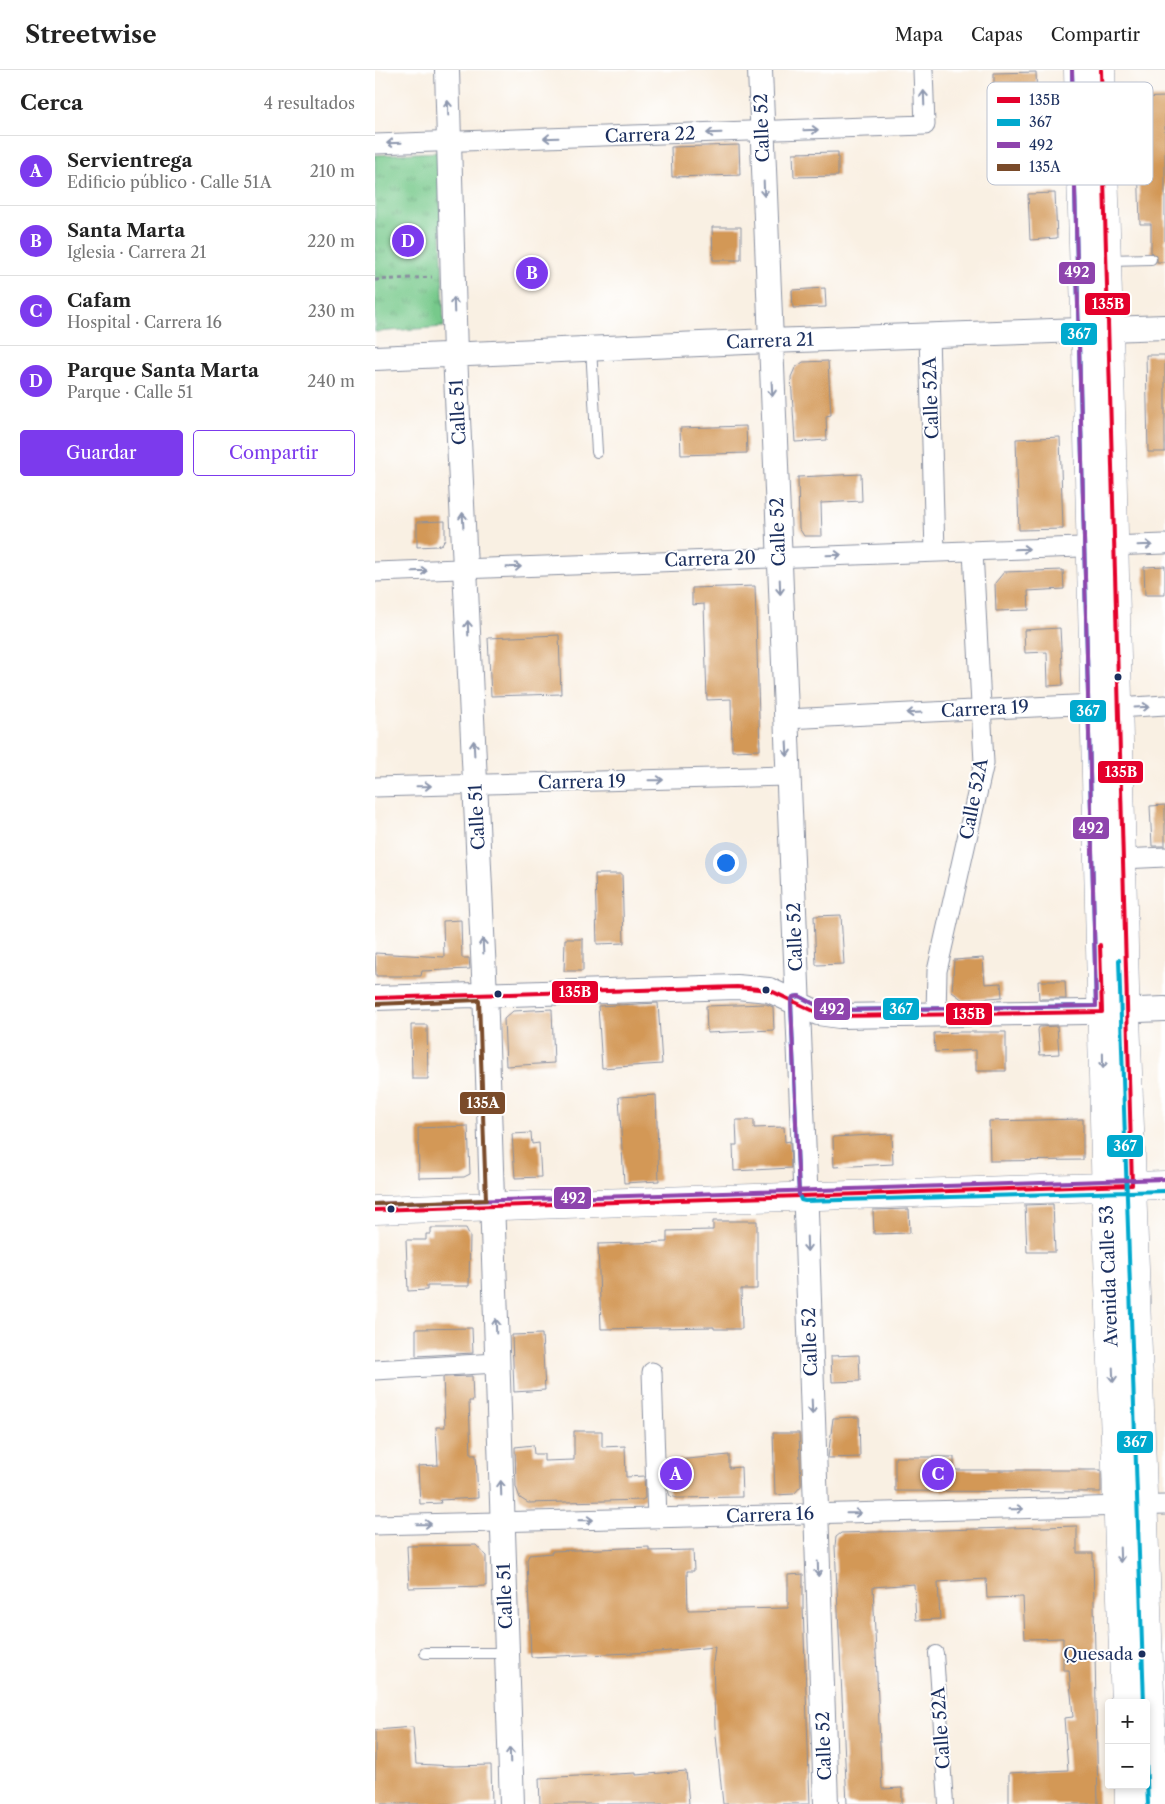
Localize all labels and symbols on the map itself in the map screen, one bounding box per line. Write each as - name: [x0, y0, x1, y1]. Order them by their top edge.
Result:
- legend: [987, 82, 1153, 185]
- one-way arrow: [919, 90, 929, 106]
- text: 135B: [1029, 91, 1060, 109]
- street label: Calle 52: [750, 93, 774, 163]
- one-way arrow: [443, 100, 453, 116]
- text: 367: [1029, 113, 1052, 131]
- street label: Carrera 22: [604, 122, 696, 148]
- one-way arrow: [802, 125, 819, 135]
- one-way arrow: [706, 129, 722, 138]
- one-way arrow: [543, 133, 560, 143]
- text: 492: [1029, 136, 1053, 154]
- one-way arrow: [387, 138, 403, 148]
- text: 135A: [1029, 158, 1061, 176]
- one-way arrow: [760, 180, 769, 196]
- pin: D: [392, 222, 424, 260]
- pin: B: [516, 254, 548, 292]
- line badge: 492: [1058, 261, 1096, 285]
- text: 492: [1065, 263, 1089, 281]
- line badge: 135B: [1084, 292, 1131, 316]
- text: 135B: [1092, 295, 1124, 313]
- one-way arrow: [449, 297, 459, 314]
- line badge: 367: [1060, 322, 1098, 346]
- text: 367: [1067, 325, 1091, 343]
- street label: Carrera 21: [726, 328, 815, 354]
- street label: Calle 52A: [919, 356, 943, 440]
- street label: Calle 51: [445, 378, 471, 446]
- one-way arrow: [767, 381, 777, 397]
- street label: Calle 52: [766, 497, 790, 567]
- one-way arrow: [459, 513, 468, 529]
- one-way arrow: [1137, 540, 1153, 550]
- one-way arrow: [1014, 544, 1030, 554]
- street label: Carrera 20: [664, 546, 756, 572]
- one-way arrow: [826, 550, 842, 560]
- one-way arrow: [506, 563, 522, 572]
- one-way arrow: [412, 566, 428, 575]
- one-way arrow: [776, 578, 785, 594]
- one-way arrow: [463, 620, 473, 636]
- unlabelled marker: [1113, 672, 1123, 682]
- street label: Carrera 19: [940, 696, 1030, 722]
- line badge: 367: [1069, 699, 1107, 723]
- text: 367: [1076, 702, 1100, 720]
- one-way arrow: [1133, 702, 1149, 711]
- one-way arrow: [906, 708, 922, 717]
- one-way arrow: [782, 740, 792, 757]
- one-way arrow: [469, 741, 478, 757]
- street label: Calle 52A: [955, 756, 993, 842]
- line badge: 135B: [1097, 760, 1144, 784]
- text: 135B: [1105, 763, 1137, 781]
- street label: Carrera 19: [538, 770, 626, 794]
- one-way arrow: [648, 775, 664, 785]
- one-way arrow: [415, 781, 431, 790]
- street label: Calle 51: [464, 783, 490, 851]
- line badge: 492: [1072, 816, 1110, 840]
- text: 492: [1079, 819, 1103, 837]
- your location: [713, 850, 739, 876]
- street label: Calle 52: [783, 902, 807, 972]
- one-way arrow: [478, 938, 487, 954]
- line badge: 135B: [551, 980, 599, 1004]
- text: 135B: [559, 983, 591, 1001]
- unlabelled marker: [761, 985, 771, 995]
- unlabelled marker: [493, 989, 503, 999]
- line badge: 492: [813, 997, 851, 1021]
- line badge: 367: [882, 997, 920, 1021]
- text: 492: [820, 1000, 844, 1018]
- text: 367: [889, 1000, 913, 1018]
- line badge: 135B: [945, 1002, 993, 1026]
- text: 135B: [953, 1005, 985, 1023]
- one-way arrow: [1098, 1052, 1108, 1068]
- line badge: 135A: [459, 1091, 506, 1115]
- text: 135A: [467, 1094, 501, 1112]
- line badge: 367: [1106, 1134, 1144, 1158]
- text: 367: [1113, 1137, 1137, 1155]
- line badge: 492: [553, 1186, 592, 1210]
- text: 492: [561, 1189, 585, 1207]
- unlabelled marker: [386, 1204, 396, 1214]
- street label: Avenida Calle 53: [1096, 1205, 1123, 1348]
- one-way arrow: [802, 1236, 812, 1252]
- street label: Calle 52: [798, 1307, 822, 1377]
- one-way arrow: [491, 1318, 501, 1334]
- one-way arrow: [1108, 1366, 1118, 1383]
- one-way arrow: [807, 1398, 817, 1414]
- line badge: 367: [1116, 1430, 1154, 1454]
- text: 367: [1123, 1433, 1147, 1451]
- pin: A: [660, 1455, 692, 1493]
- pin: C: [922, 1455, 954, 1493]
- one-way arrow: [497, 1480, 506, 1496]
- street label: Carrera 16: [726, 1502, 814, 1528]
- one-way arrow: [1008, 1504, 1024, 1514]
- one-way arrow: [845, 1508, 861, 1518]
- one-way arrow: [578, 1516, 594, 1525]
- one-way arrow: [415, 1519, 431, 1529]
- one-way arrow: [1115, 1546, 1125, 1563]
- one-way arrow: [813, 1561, 822, 1577]
- street label: Calle 51: [493, 1562, 517, 1630]
- place label: Quesada: [1063, 1644, 1133, 1664]
- marker: Quesada: [1137, 1649, 1147, 1659]
- street label: Calle 52A: [927, 1685, 955, 1770]
- street label: Calle 52: [812, 1711, 836, 1781]
- one-way arrow: [505, 1748, 515, 1764]

